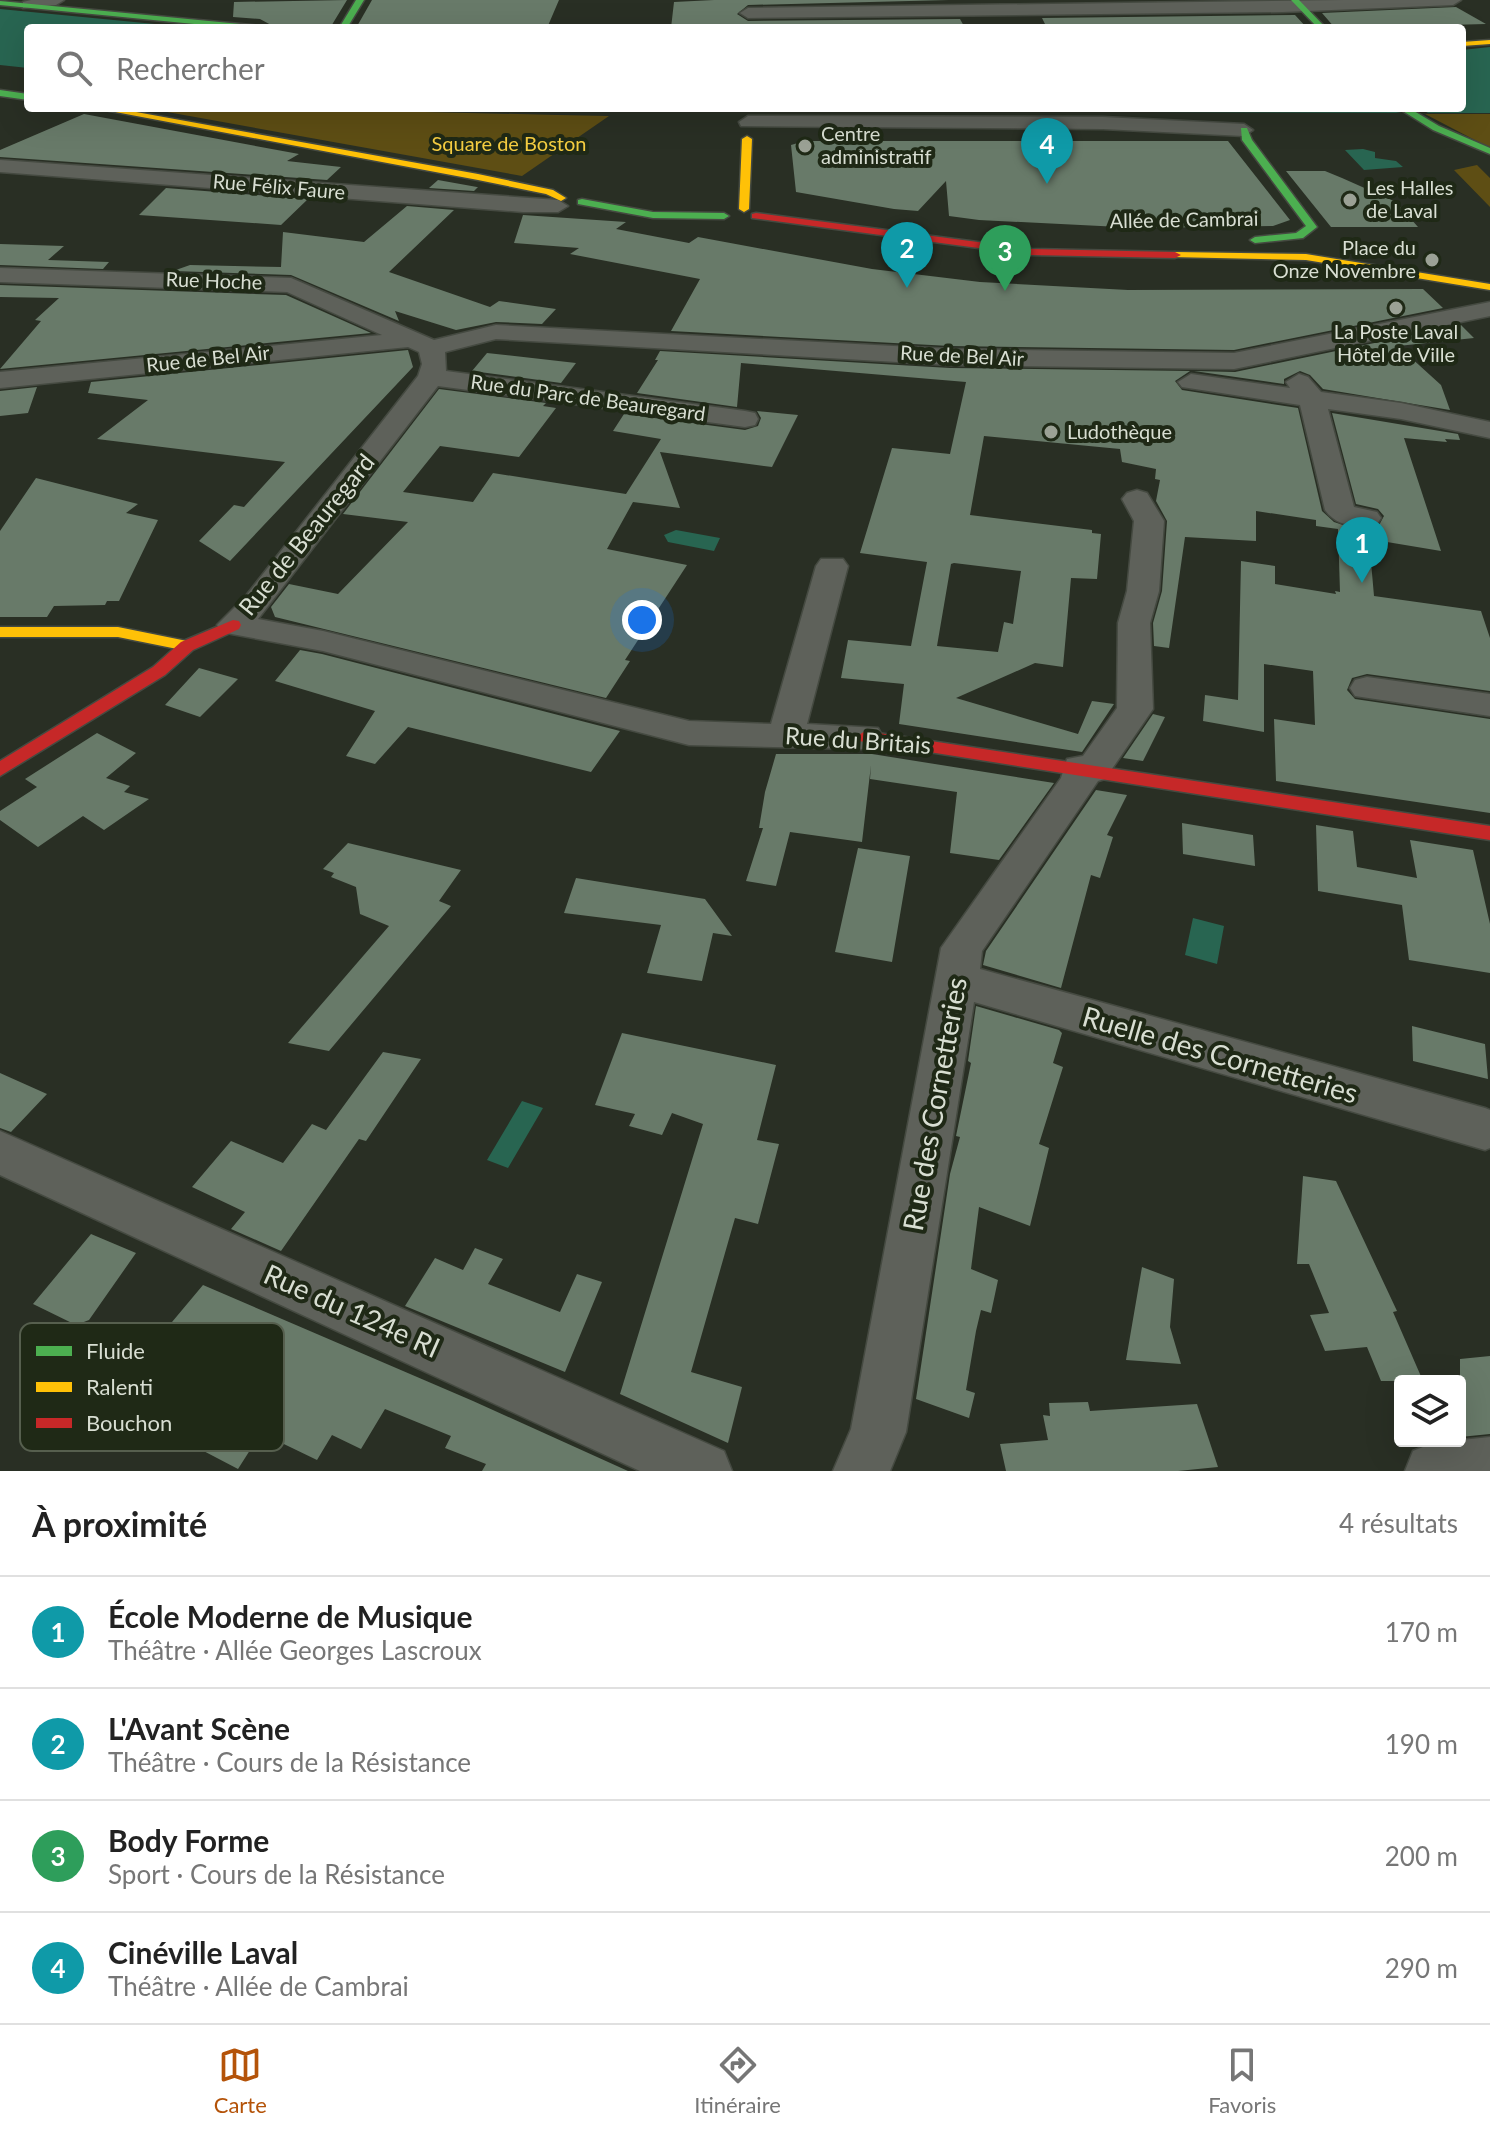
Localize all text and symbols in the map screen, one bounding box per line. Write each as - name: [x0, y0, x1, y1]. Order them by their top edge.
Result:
- search box: [24, 24, 1466, 112]
- icon: search: [52, 46, 96, 90]
- text: Rechercher: [116, 50, 265, 86]
- pin: 4: [1021, 118, 1073, 184]
- place label: Centre administratif: [821, 121, 931, 168]
- park label: Square de Boston: [432, 131, 586, 155]
- marker: Centre administratif: [796, 137, 814, 155]
- street label: Rue Félix Faure: [212, 168, 346, 204]
- place label: Les Halles de Laval: [1366, 175, 1453, 222]
- marker: Les Halles de Laval: [1341, 191, 1359, 209]
- street label: Allée de Cambrai: [1109, 206, 1259, 232]
- pin: 2: [881, 222, 933, 288]
- pin: 3: [979, 225, 1031, 291]
- place label: Place du Onze Novembre: [1273, 235, 1416, 282]
- marker: Place du Onze Novembre: [1423, 251, 1441, 269]
- street label: Rue Hoche: [165, 266, 263, 294]
- marker: La Poste Laval Hôtel de Ville: [1387, 299, 1405, 317]
- place label: La Poste Laval Hôtel de Ville: [1334, 319, 1458, 366]
- street label: Rue de Bel Air: [145, 340, 271, 376]
- street label: Rue de Bel Air: [900, 340, 1025, 370]
- street label: Rue du Parc de Beauregard: [469, 369, 707, 425]
- place label: Ludothèque: [1067, 419, 1172, 443]
- marker: Ludothèque: [1042, 423, 1060, 441]
- street label: Rue de Beauregard: [232, 447, 380, 621]
- pin: 1: [1336, 517, 1388, 583]
- your location: [622, 600, 662, 640]
- street label: Rue du Britais: [784, 720, 932, 759]
- street label: Rue des Cornetteries: [895, 974, 973, 1233]
- street label: Ruelle des Cornetteries: [1079, 998, 1362, 1110]
- street label: Rue du 124e RI: [259, 1256, 446, 1364]
- legend: [20, 1323, 284, 1451]
- text: Fluide: [86, 1337, 145, 1364]
- text: Ralenti: [86, 1373, 153, 1400]
- map controls: [1394, 1375, 1466, 1447]
- button: layers: [1394, 1375, 1466, 1447]
- text: Bouchon: [86, 1409, 172, 1436]
- text: À proximité: [32, 1503, 207, 1544]
- text: 4 résultats: [1339, 1507, 1458, 1539]
- text: École Moderne de Musique: [108, 1598, 473, 1634]
- text: 1: [50, 1616, 66, 1648]
- text: 170 m: [1385, 1616, 1458, 1648]
- text: Théâtre · Allée Georges Lascroux: [108, 1634, 482, 1666]
- text: L'Avant Scène: [108, 1710, 290, 1746]
- text: 2: [50, 1728, 66, 1760]
- text: 190 m: [1385, 1728, 1458, 1760]
- text: Théâtre · Cours de la Résistance: [108, 1746, 471, 1778]
- text: Body Forme: [108, 1822, 269, 1858]
- text: 3: [50, 1840, 66, 1872]
- text: 200 m: [1385, 1840, 1458, 1872]
- text: Sport · Cours de la Résistance: [108, 1858, 445, 1890]
- text: Cinéville Laval: [108, 1934, 298, 1970]
- text: 4: [50, 1952, 66, 1984]
- text: 290 m: [1385, 1952, 1458, 1984]
- text: Théâtre · Allée de Cambrai: [108, 1970, 409, 2002]
- tab: Carte: [214, 2043, 267, 2118]
- tab: Itinéraire: [694, 2043, 781, 2118]
- tab: Favoris: [1208, 2043, 1276, 2118]

